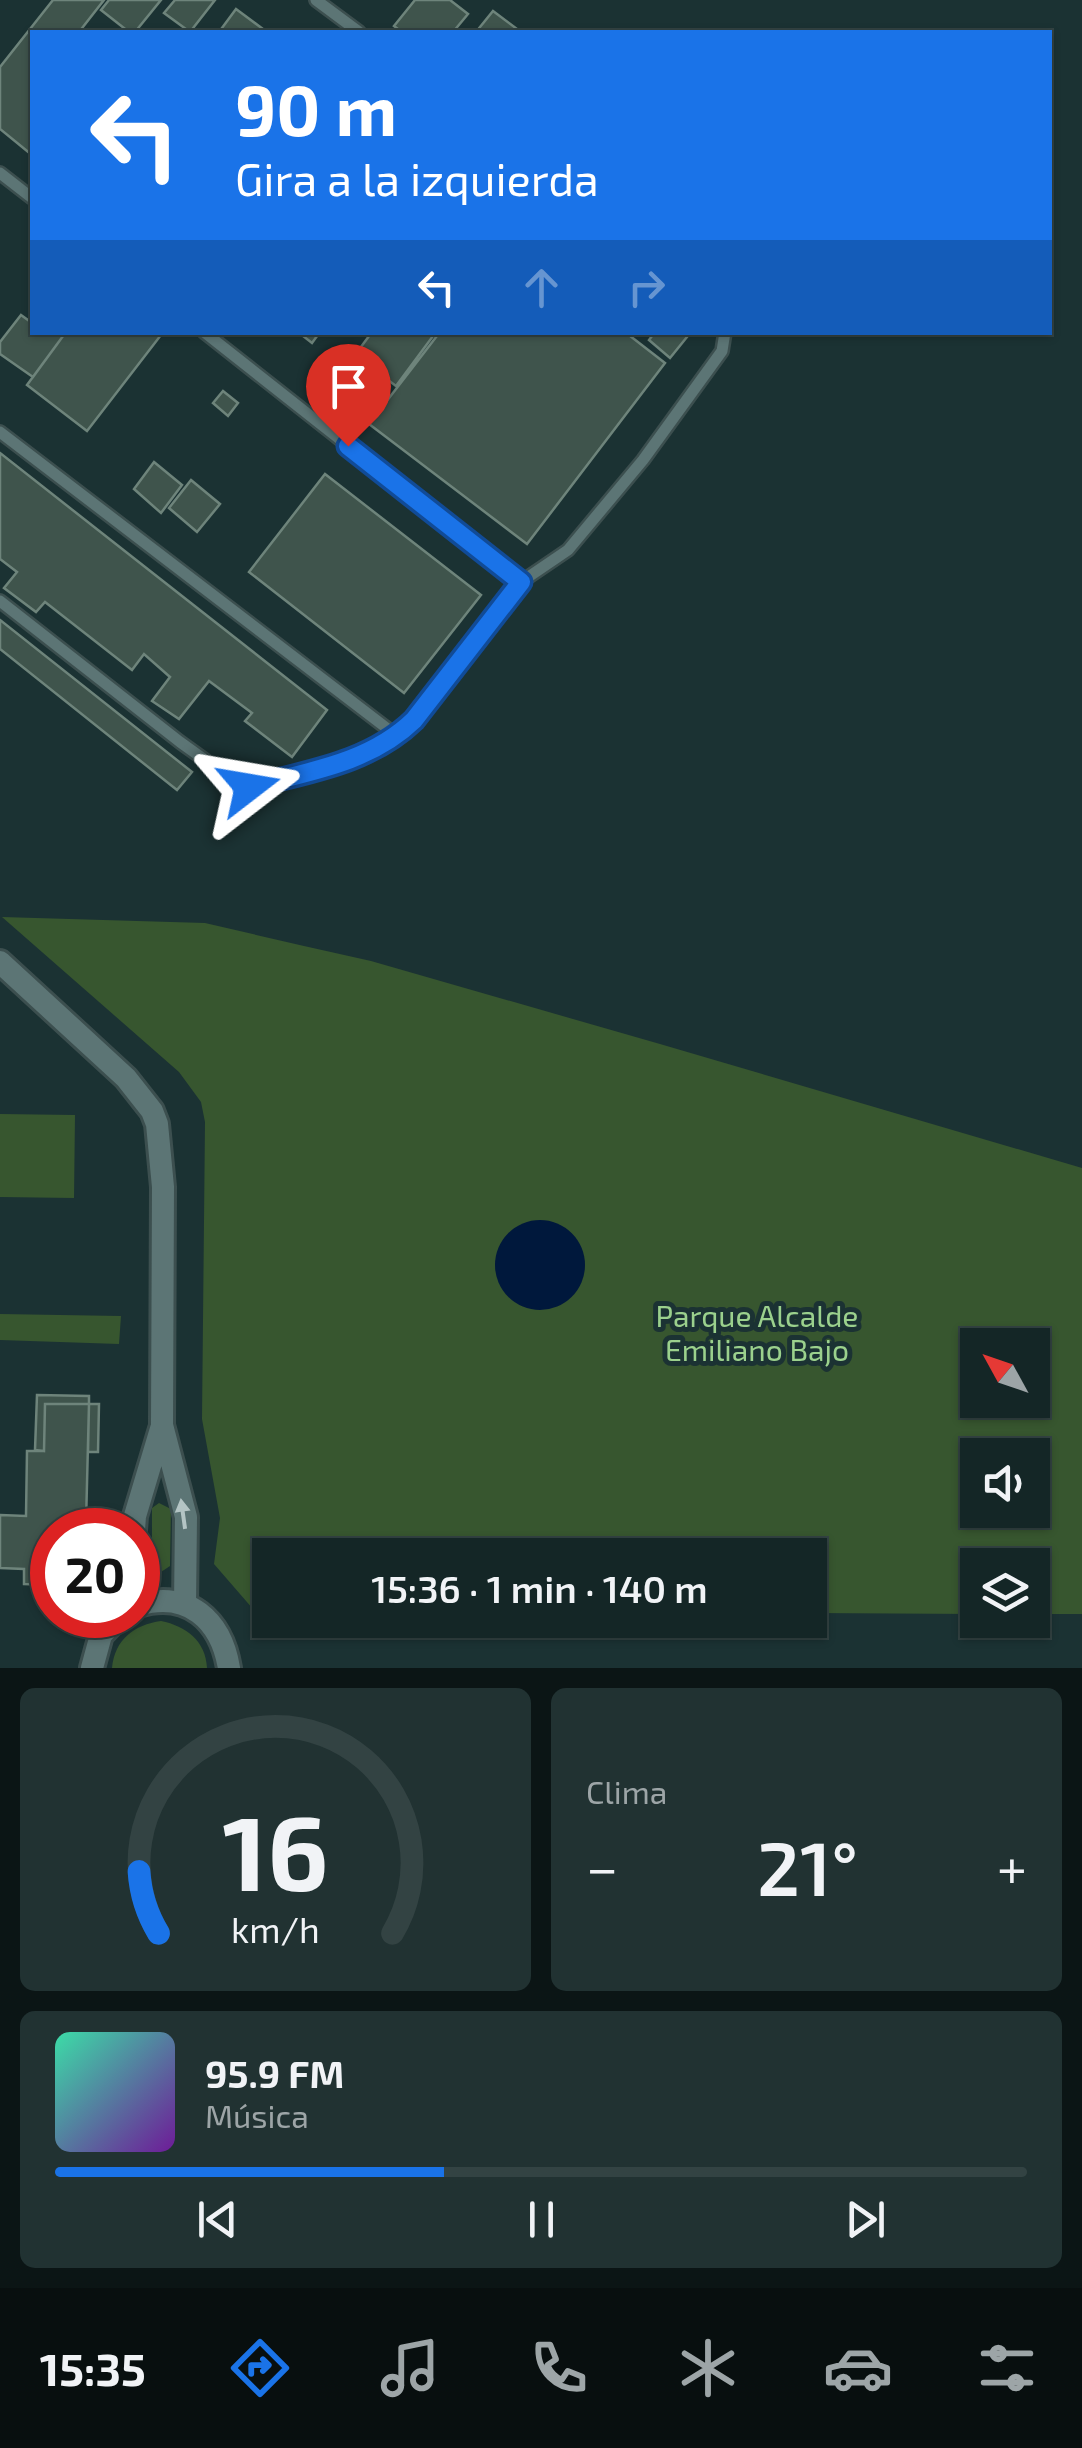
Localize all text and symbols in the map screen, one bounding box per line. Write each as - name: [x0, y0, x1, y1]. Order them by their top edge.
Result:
- text: 90 m: [235, 66, 397, 150]
- icon: left: [70, 70, 200, 200]
- text: Gira a la izquierda: [235, 151, 599, 205]
- icon: left: [409, 260, 464, 315]
- icon: ahead: [514, 260, 569, 315]
- icon: right: [619, 260, 674, 315]
- pin: [306, 344, 391, 447]
- icon: arrive: [321, 359, 376, 414]
- position arrow: [197, 735, 301, 839]
- park label: Parque Alcalde Emiliano Bajo: [656, 1297, 858, 1367]
- north arrow: [960, 1328, 1050, 1418]
- map controls: [960, 1328, 1050, 1638]
- button: sound: [960, 1438, 1050, 1528]
- one-way arrow: [175, 1498, 191, 1529]
- speed limit sign: 20: [30, 1508, 160, 1638]
- button: layers: [960, 1548, 1050, 1638]
- text: 15:36 · 1 min · 140 m: [371, 1565, 708, 1611]
- text: Clima: [586, 1772, 667, 1810]
- text: 16: [222, 1787, 329, 1912]
- text: 21°: [757, 1821, 858, 1911]
- text: −: [586, 1833, 618, 1899]
- text: +: [997, 1833, 1027, 1899]
- text: km/h: [231, 1907, 320, 1950]
- text: 95.9 FM: [205, 2050, 344, 2096]
- text: Música: [205, 2096, 309, 2134]
- icon: previous: [190, 2192, 245, 2247]
- icon: pause: [514, 2192, 569, 2247]
- icon: next: [838, 2192, 893, 2247]
- icon: directions: [225, 2333, 295, 2403]
- icon: music: [375, 2333, 445, 2403]
- icon: phone: [524, 2333, 594, 2403]
- icon: climate: [673, 2333, 743, 2403]
- icon: car: [823, 2333, 893, 2403]
- icon: filters: [972, 2333, 1042, 2403]
- text: 15:35: [40, 2341, 146, 2395]

